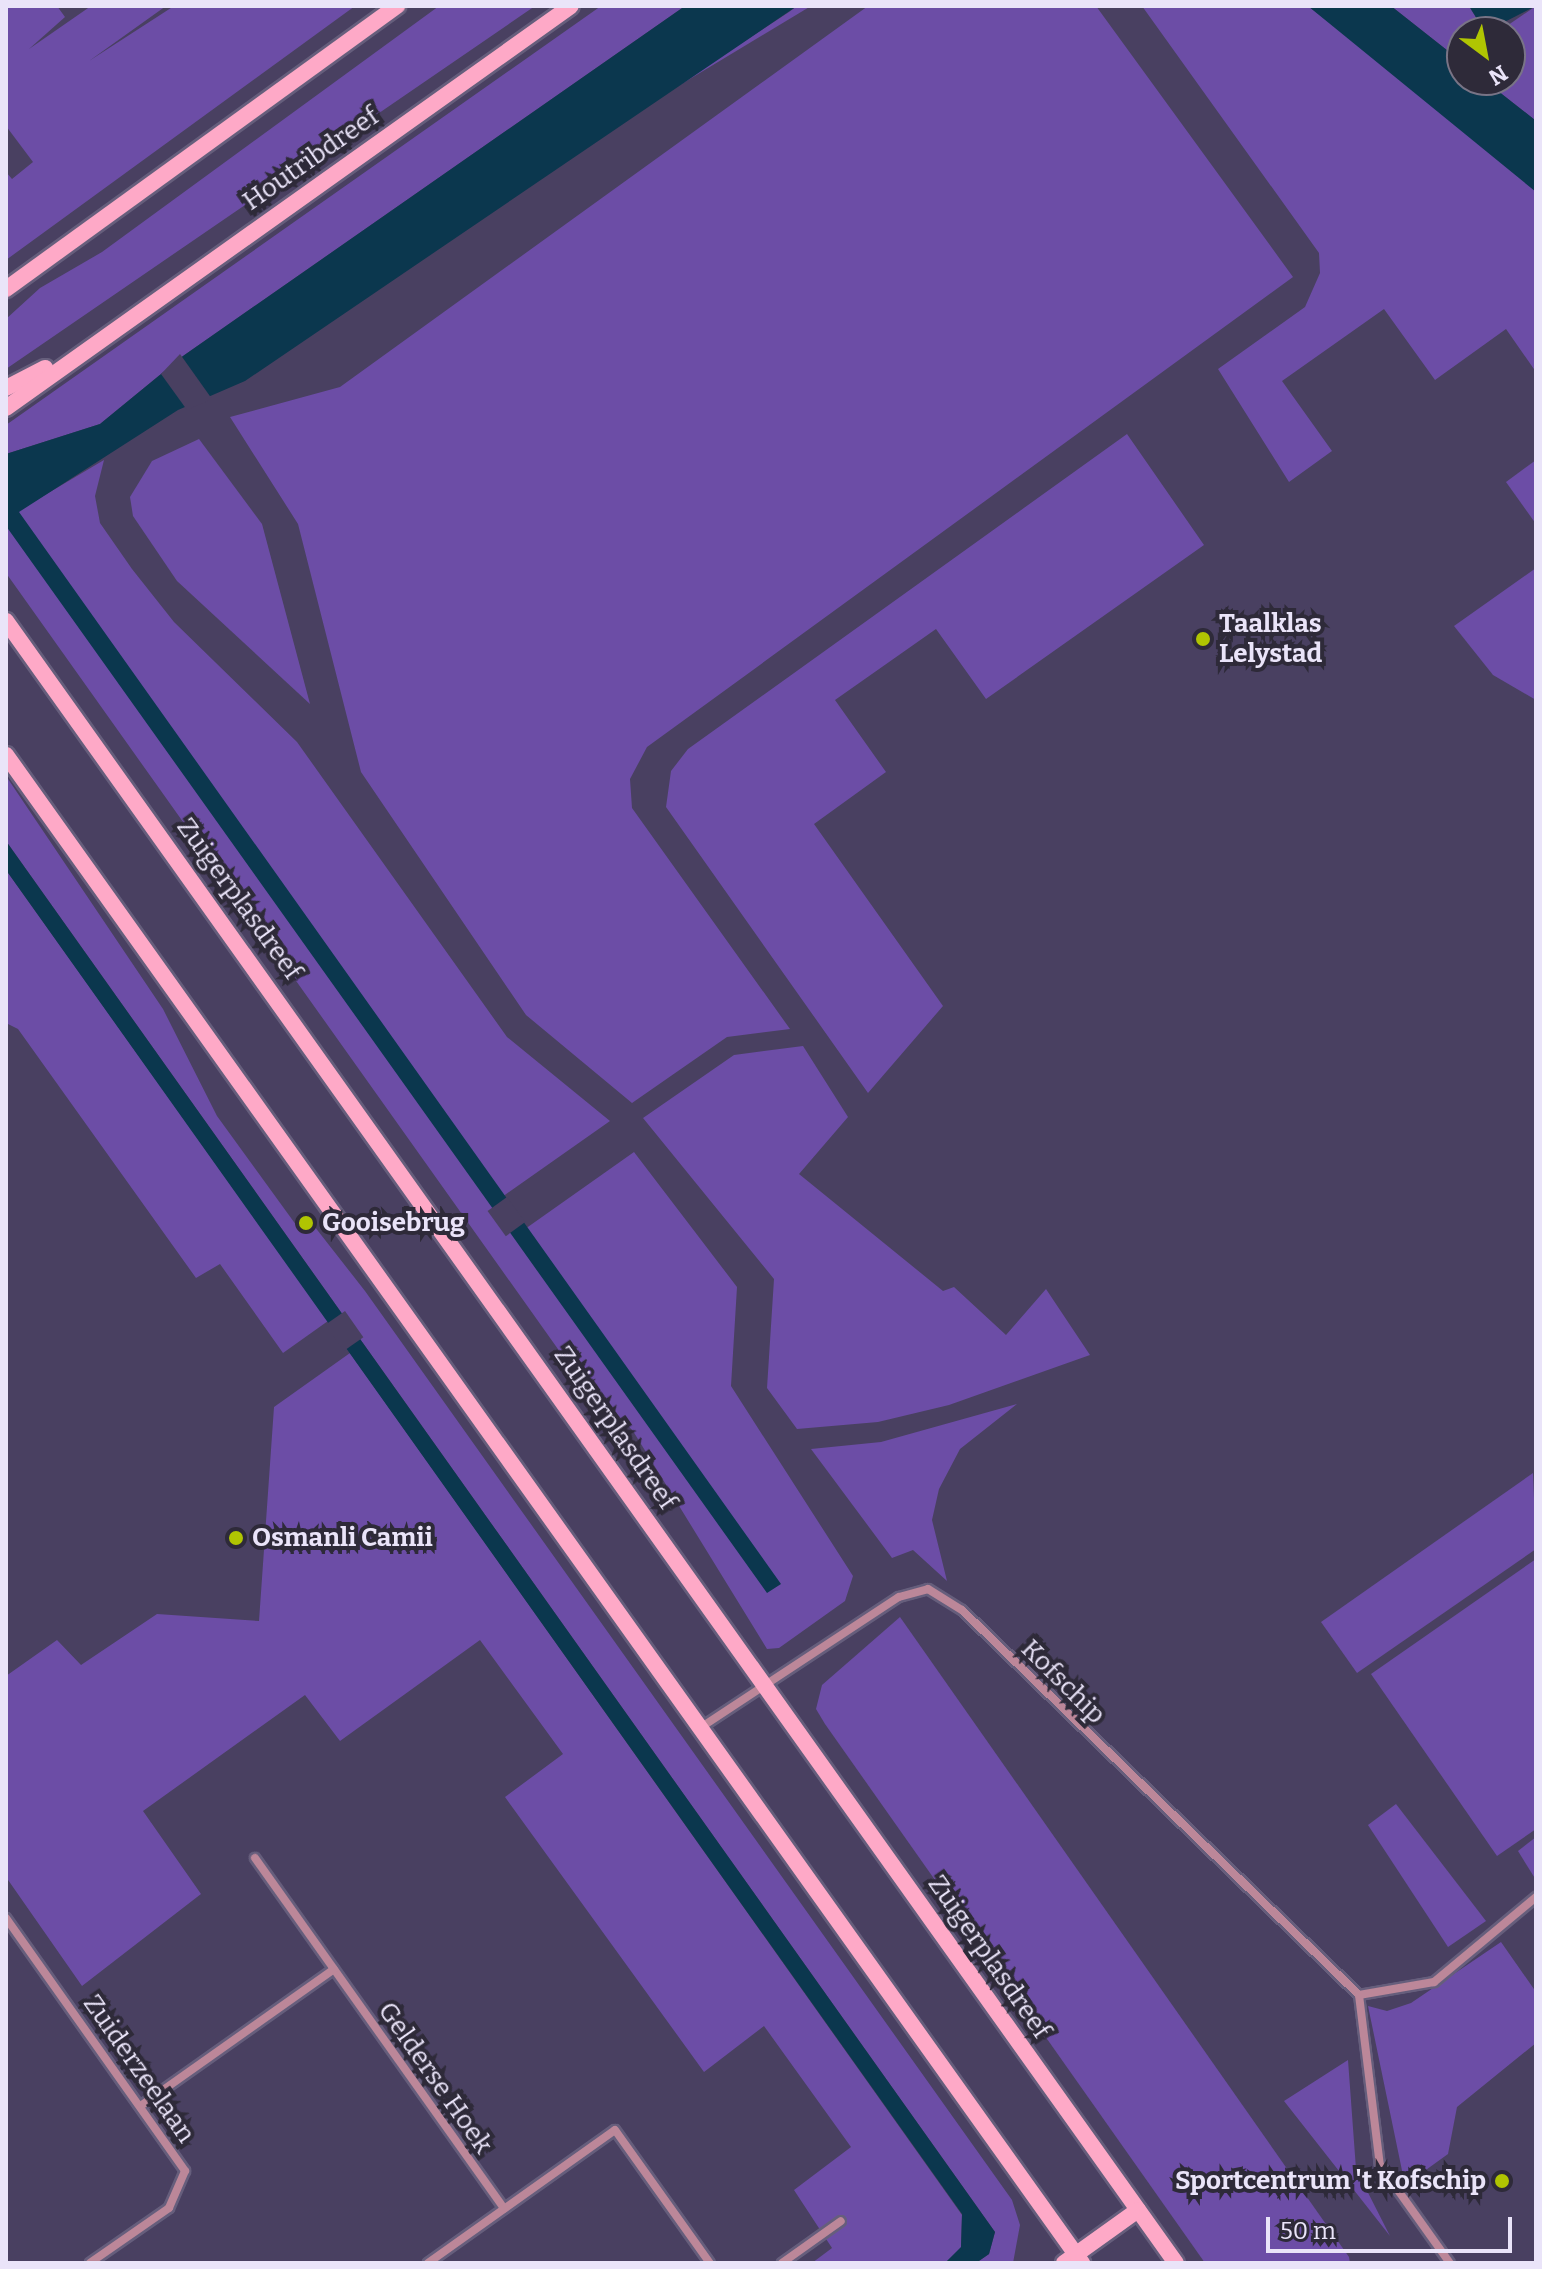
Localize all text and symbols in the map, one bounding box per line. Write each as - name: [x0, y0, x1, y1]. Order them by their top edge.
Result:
- north arrow: [1446, 16, 1526, 96]
- text: N: [1484, 59, 1512, 91]
- street label: Houtribdreef: [237, 101, 385, 217]
- place label: Taalklas Lelystad: [1219, 608, 1322, 670]
- marker: Taalklas Lelystad: [1194, 630, 1212, 648]
- street label: Zuigerplasdreef: [170, 812, 308, 986]
- place label: Gooisebrug: [322, 1207, 465, 1239]
- marker: Gooisebrug: [297, 1214, 315, 1232]
- street label: Zuigerplasdreef: [547, 1340, 683, 1516]
- place label: Osmanli Camii: [252, 1522, 433, 1554]
- marker: Osmanli Camii: [227, 1529, 245, 1547]
- street label: Kofschip: [1014, 1633, 1112, 1731]
- street label: Zuigerplasdreef: [921, 1869, 1057, 2045]
- street label: Zuiderzeelaan: [76, 1989, 202, 2149]
- street label: Gelderse Hoek: [371, 1996, 499, 2160]
- place label: Sportcentrum 't Kofschip: [1175, 2165, 1486, 2197]
- marker: Sportcentrum 't Kofschip: [1493, 2172, 1511, 2190]
- scale bar: [1270, 2201, 1516, 2251]
- text: 50 m: [1280, 2217, 1336, 2245]

